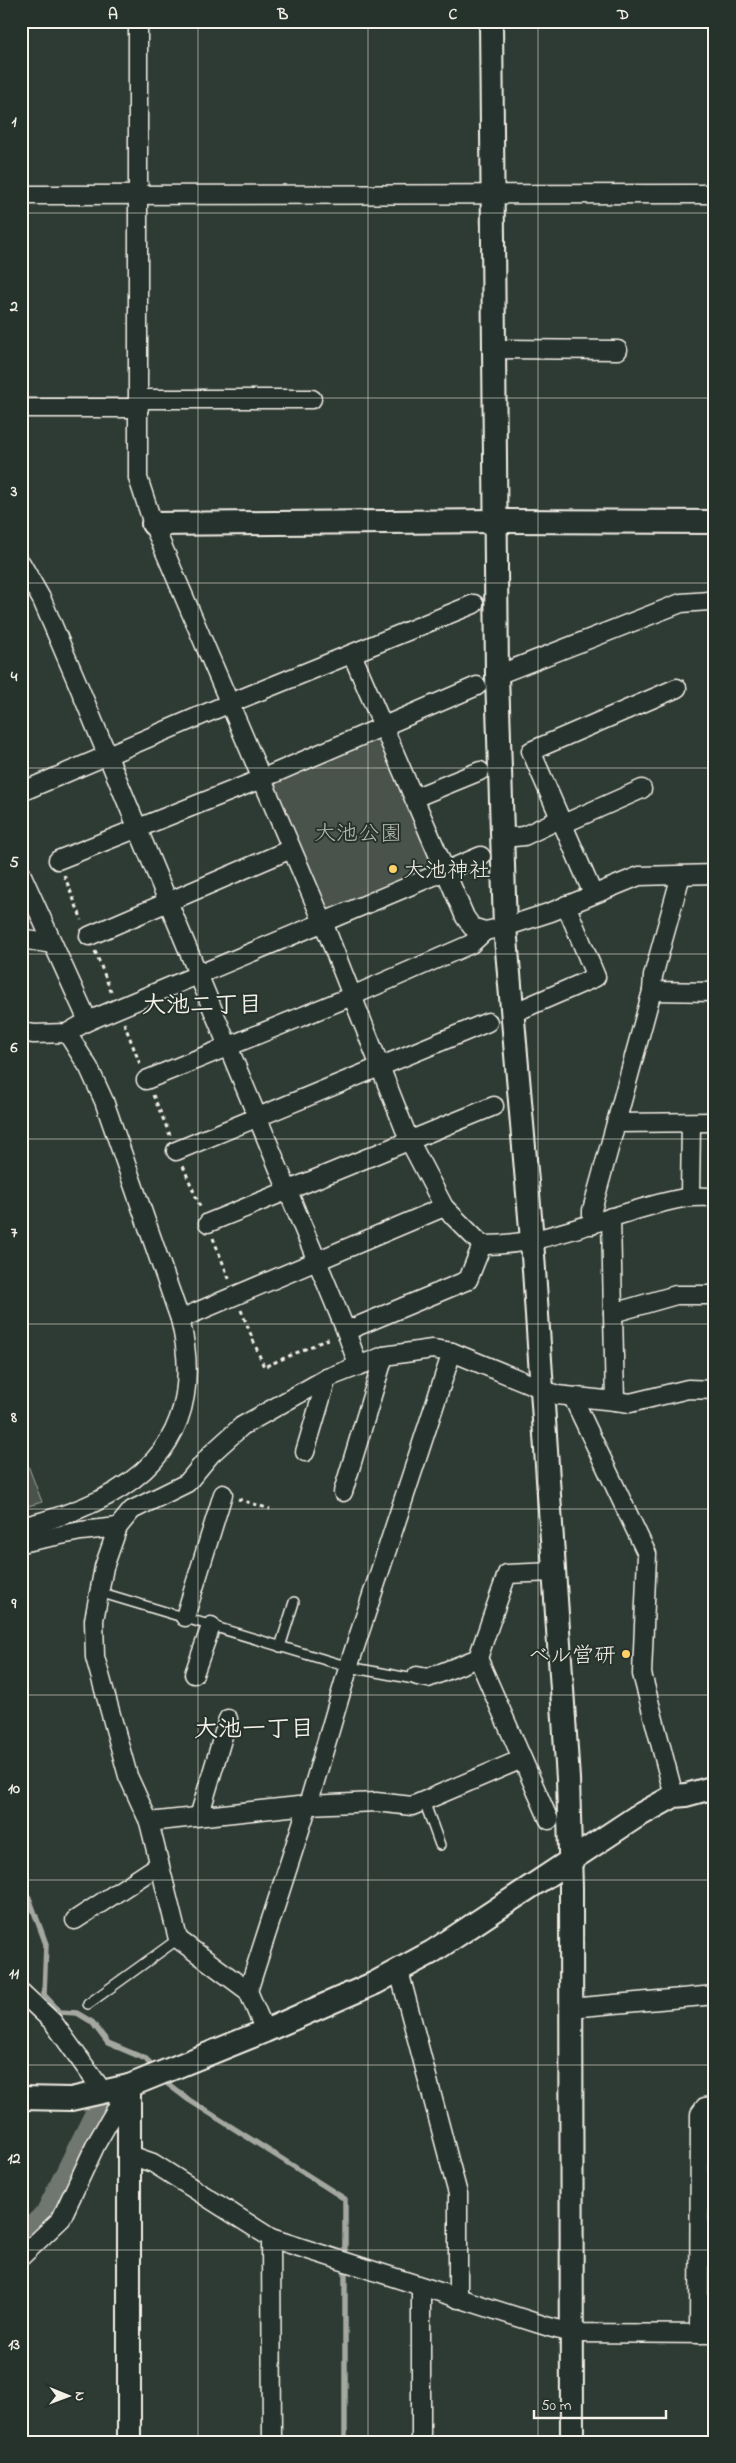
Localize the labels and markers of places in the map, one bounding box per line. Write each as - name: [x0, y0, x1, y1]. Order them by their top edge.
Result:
- place label: 大池神社: [403, 856, 491, 888]
- marker: 大池神社: [387, 863, 399, 875]
- place label: べル営研: [528, 1641, 616, 1673]
- marker: べル営研: [620, 1648, 632, 1660]

